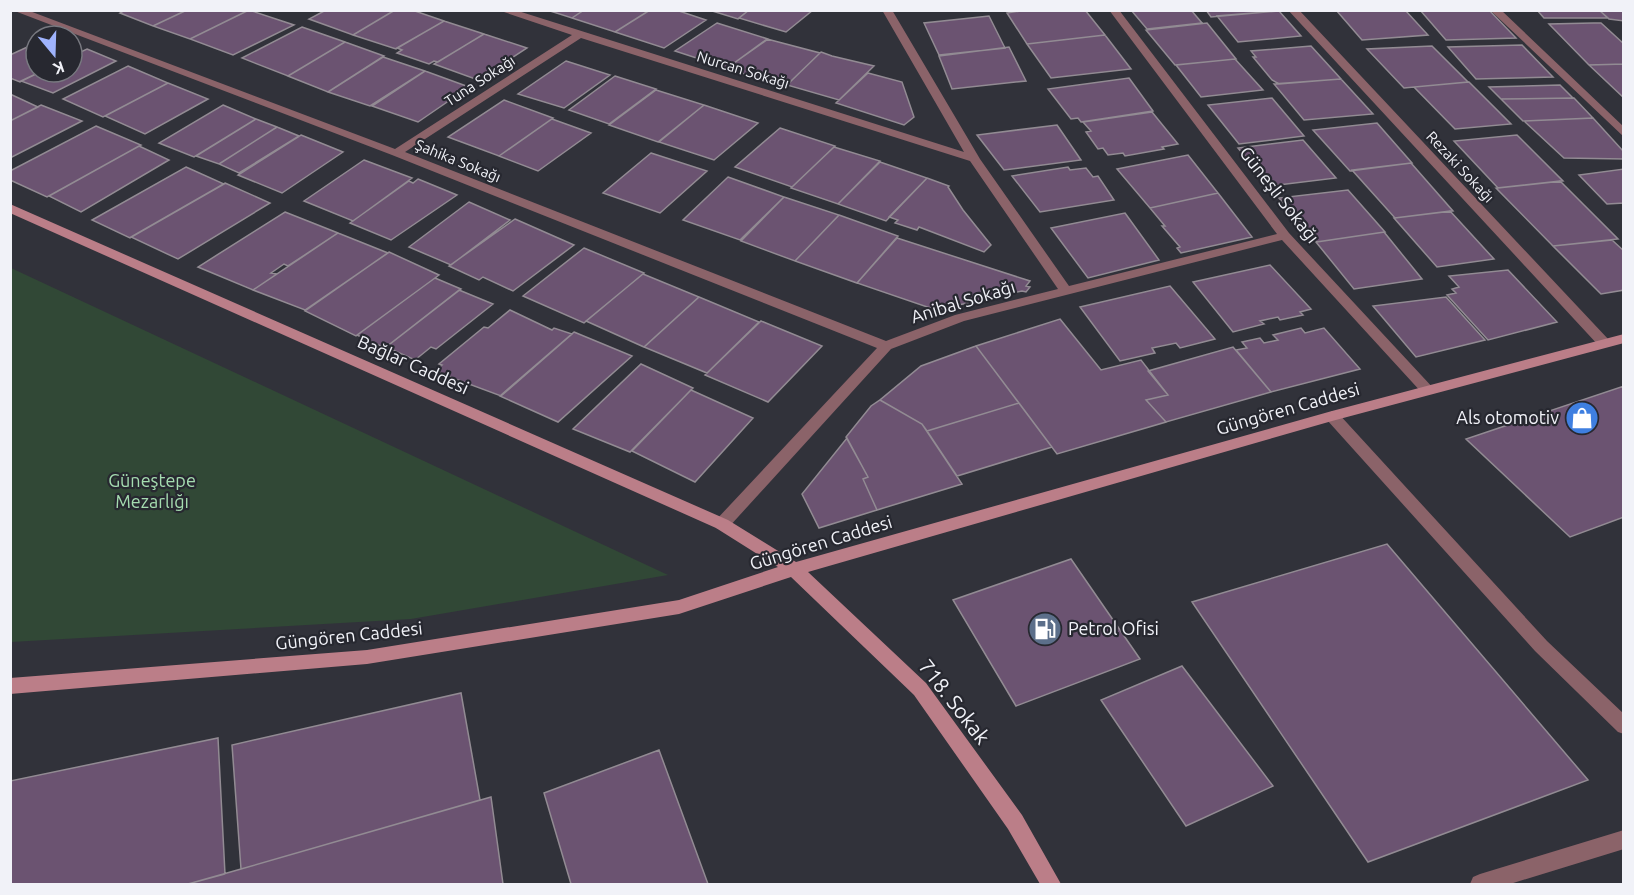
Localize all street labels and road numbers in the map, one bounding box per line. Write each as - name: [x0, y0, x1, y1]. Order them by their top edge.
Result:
- street label: Nurcan Sokağı: [695, 47, 791, 92]
- street label: Tuna Sokağı: [441, 52, 518, 110]
- street label: Rezaki Sokağı: [1423, 128, 1498, 206]
- street label: Şahika Sokağı: [413, 136, 503, 185]
- street label: Güneşli Sokağı: [1236, 142, 1324, 246]
- street label: Anibal Sokağı: [908, 276, 1017, 326]
- street label: Bağlar Caddesi: [355, 331, 472, 398]
- street label: Güngören Caddesi: [1214, 378, 1362, 438]
- street label: Güngören Caddesi: [747, 511, 894, 573]
- street label: Güngören Caddesi: [274, 617, 424, 653]
- street label: 718. Sokak: [914, 654, 996, 749]

